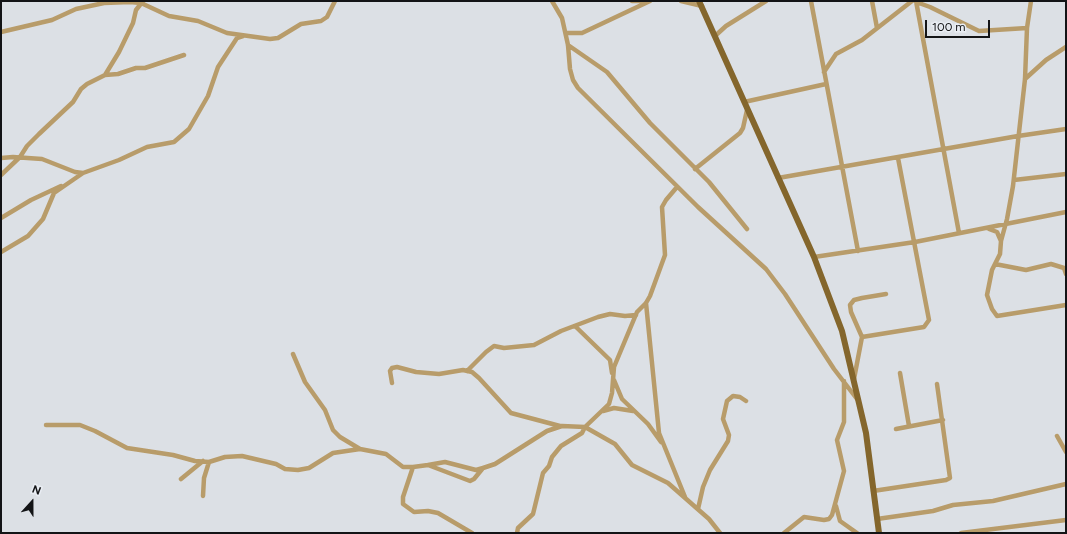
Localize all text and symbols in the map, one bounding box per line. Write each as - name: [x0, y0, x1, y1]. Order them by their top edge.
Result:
- scale bar: [927, 12, 992, 38]
- text: 100 m: [932, 20, 966, 34]
- north arrow: [12, 482, 52, 522]
- text: N: [30, 483, 43, 498]

